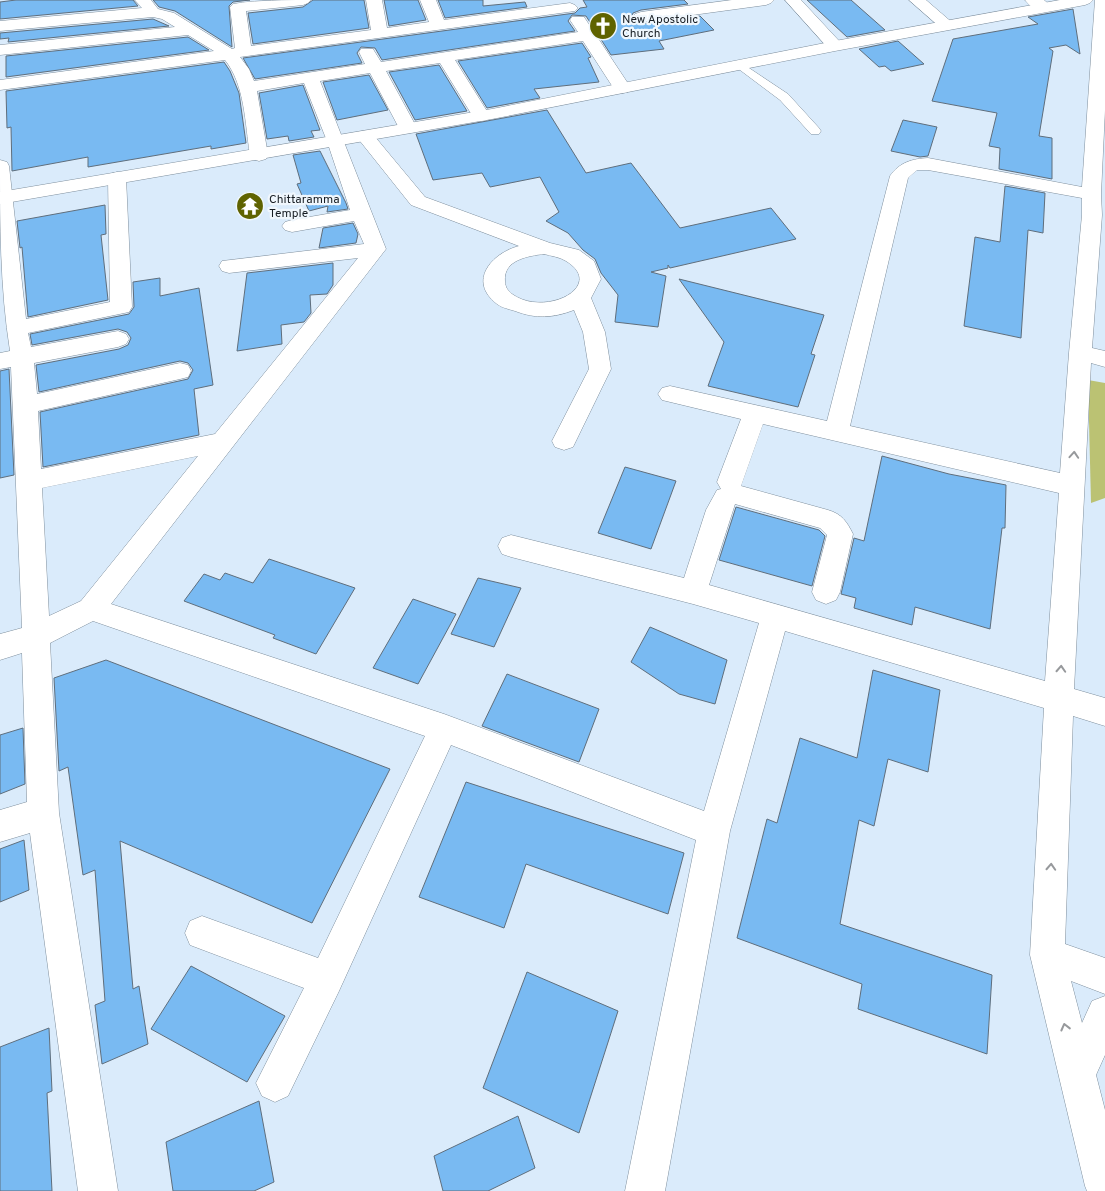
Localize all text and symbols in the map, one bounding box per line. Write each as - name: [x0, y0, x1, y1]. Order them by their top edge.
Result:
- church icon: New Apostolic Church: [588, 11, 618, 41]
- place label: New Apostolic Church: [622, 12, 698, 42]
- temple icon: Chittaramma Temple: [235, 191, 265, 221]
- place label: Chittaramma Temple: [269, 192, 340, 222]
- one-way arrow: [1068, 451, 1079, 459]
- one-way arrow: [1055, 665, 1066, 673]
- one-way arrow: [1046, 862, 1057, 870]
- one-way arrow: [1060, 1022, 1071, 1031]

